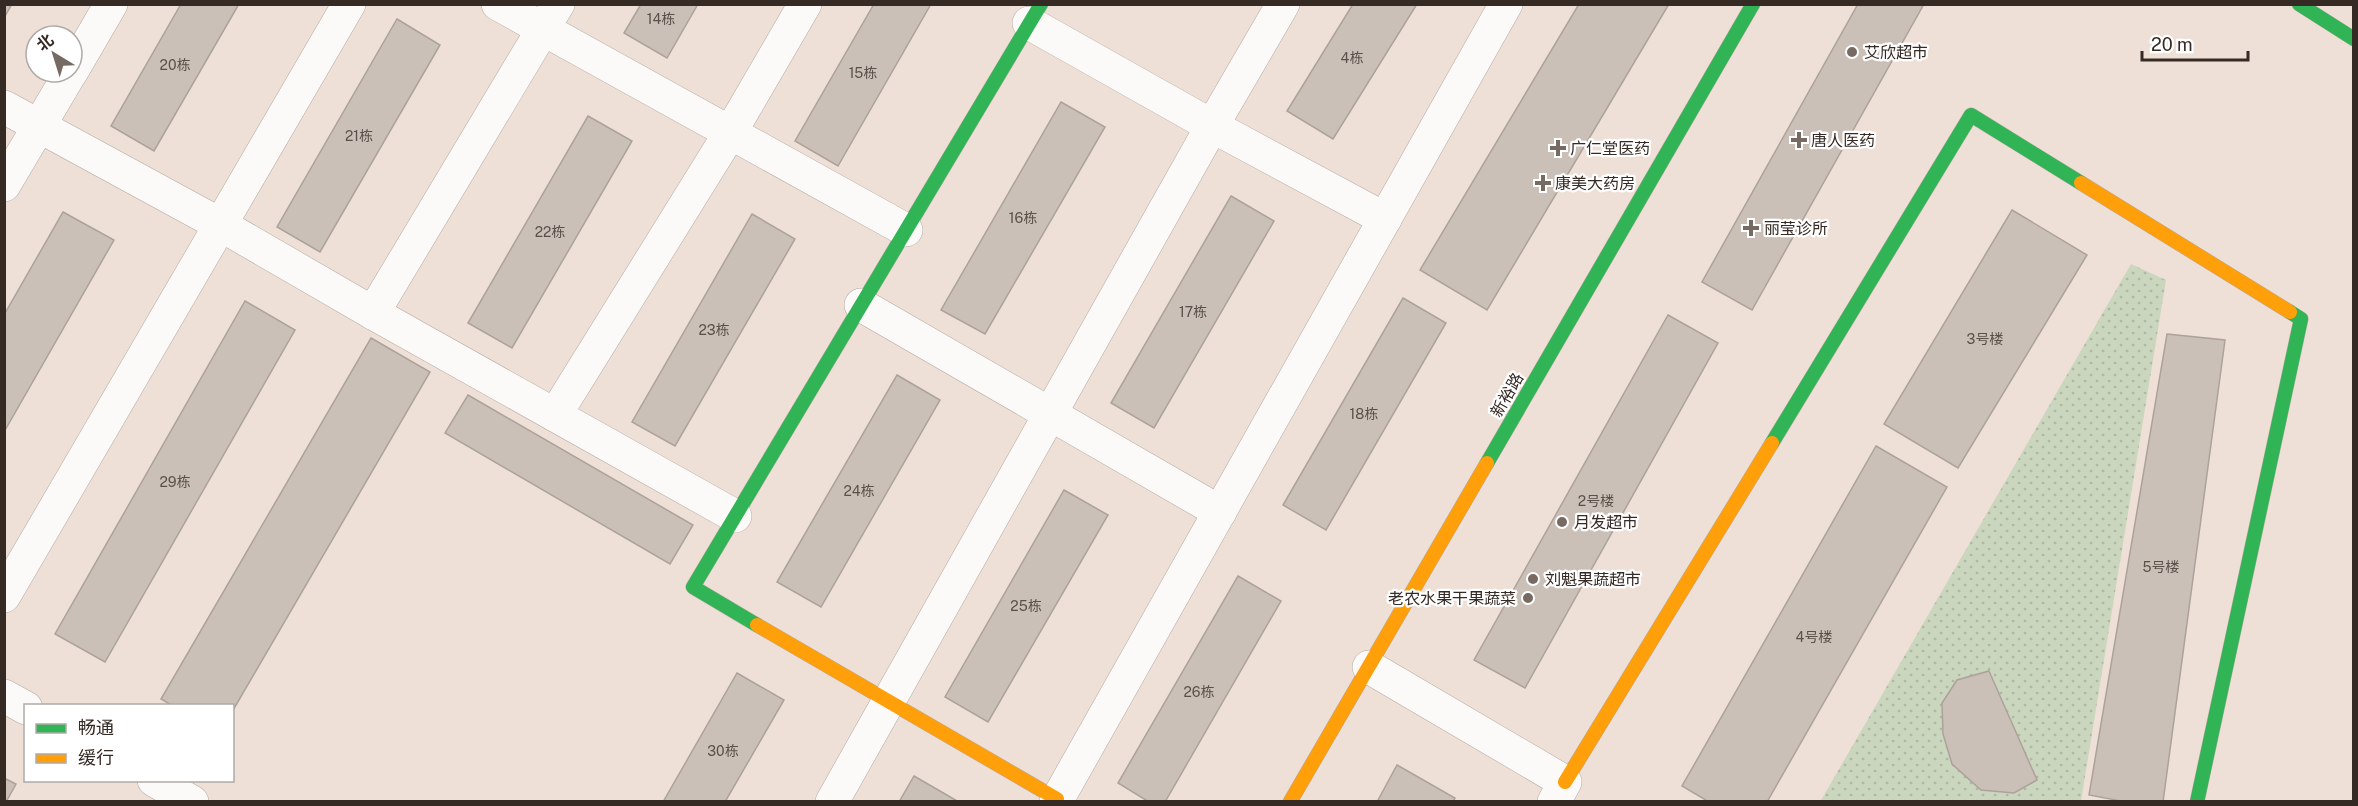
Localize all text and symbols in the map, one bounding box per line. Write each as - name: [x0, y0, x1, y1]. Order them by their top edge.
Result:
- house number: 14栋: [647, 11, 675, 27]
- north arrow: [24, 24, 84, 84]
- scale bar: [2142, 24, 2248, 62]
- text: 北: [33, 30, 57, 55]
- text: 20 m: [2151, 34, 2193, 55]
- place label: 艾欣超市: [1864, 43, 1928, 62]
- marker: 艾欣超市: [1845, 45, 1859, 59]
- house number: 4栋: [1341, 50, 1363, 66]
- house number: 20栋: [160, 57, 190, 73]
- house number: 15栋: [849, 65, 877, 81]
- house number: 21栋: [345, 128, 373, 144]
- place label: 唐人医药: [1811, 131, 1875, 150]
- marker: 唐人医药: [1792, 133, 1806, 147]
- place label: 广仁堂医药: [1570, 139, 1650, 158]
- marker: 广仁堂医药: [1551, 141, 1565, 155]
- place label: 康美大药房: [1555, 174, 1635, 193]
- marker: 康美大药房: [1536, 176, 1550, 190]
- house number: 16栋: [1009, 210, 1037, 226]
- marker: 丽莹诊所: [1742, 219, 1760, 237]
- place label: 丽莹诊所: [1764, 219, 1828, 238]
- house number: 22栋: [535, 224, 565, 240]
- house number: 17栋: [1179, 304, 1207, 320]
- house number: 23栋: [698, 322, 730, 338]
- house number: 3号楼: [1967, 331, 2003, 347]
- street label: 新裕路: [1487, 369, 1527, 421]
- house number: 18栋: [1350, 406, 1378, 422]
- house number: 29栋: [159, 474, 191, 490]
- house number: 24栋: [843, 483, 875, 499]
- house number: 2号楼: [1578, 493, 1614, 509]
- place label: 月发超市: [1574, 513, 1638, 532]
- marker: 月发超市: [1555, 515, 1569, 529]
- house number: 5号楼: [2143, 559, 2179, 575]
- place label: 刘魁果蔬超市: [1545, 570, 1641, 589]
- marker: 刘魁果蔬超市: [1526, 572, 1540, 586]
- place label: 老农水果干果蔬菜: [1388, 589, 1516, 608]
- marker: 老农水果干果蔬菜: [1521, 591, 1535, 605]
- house number: 25栋: [1010, 598, 1042, 614]
- house number: 4号楼: [1796, 629, 1832, 645]
- house number: 26栋: [1183, 684, 1215, 700]
- legend: [24, 704, 234, 782]
- text: 畅通: [78, 717, 114, 738]
- house number: 30栋: [707, 743, 739, 759]
- text: 缓行: [78, 747, 114, 768]

